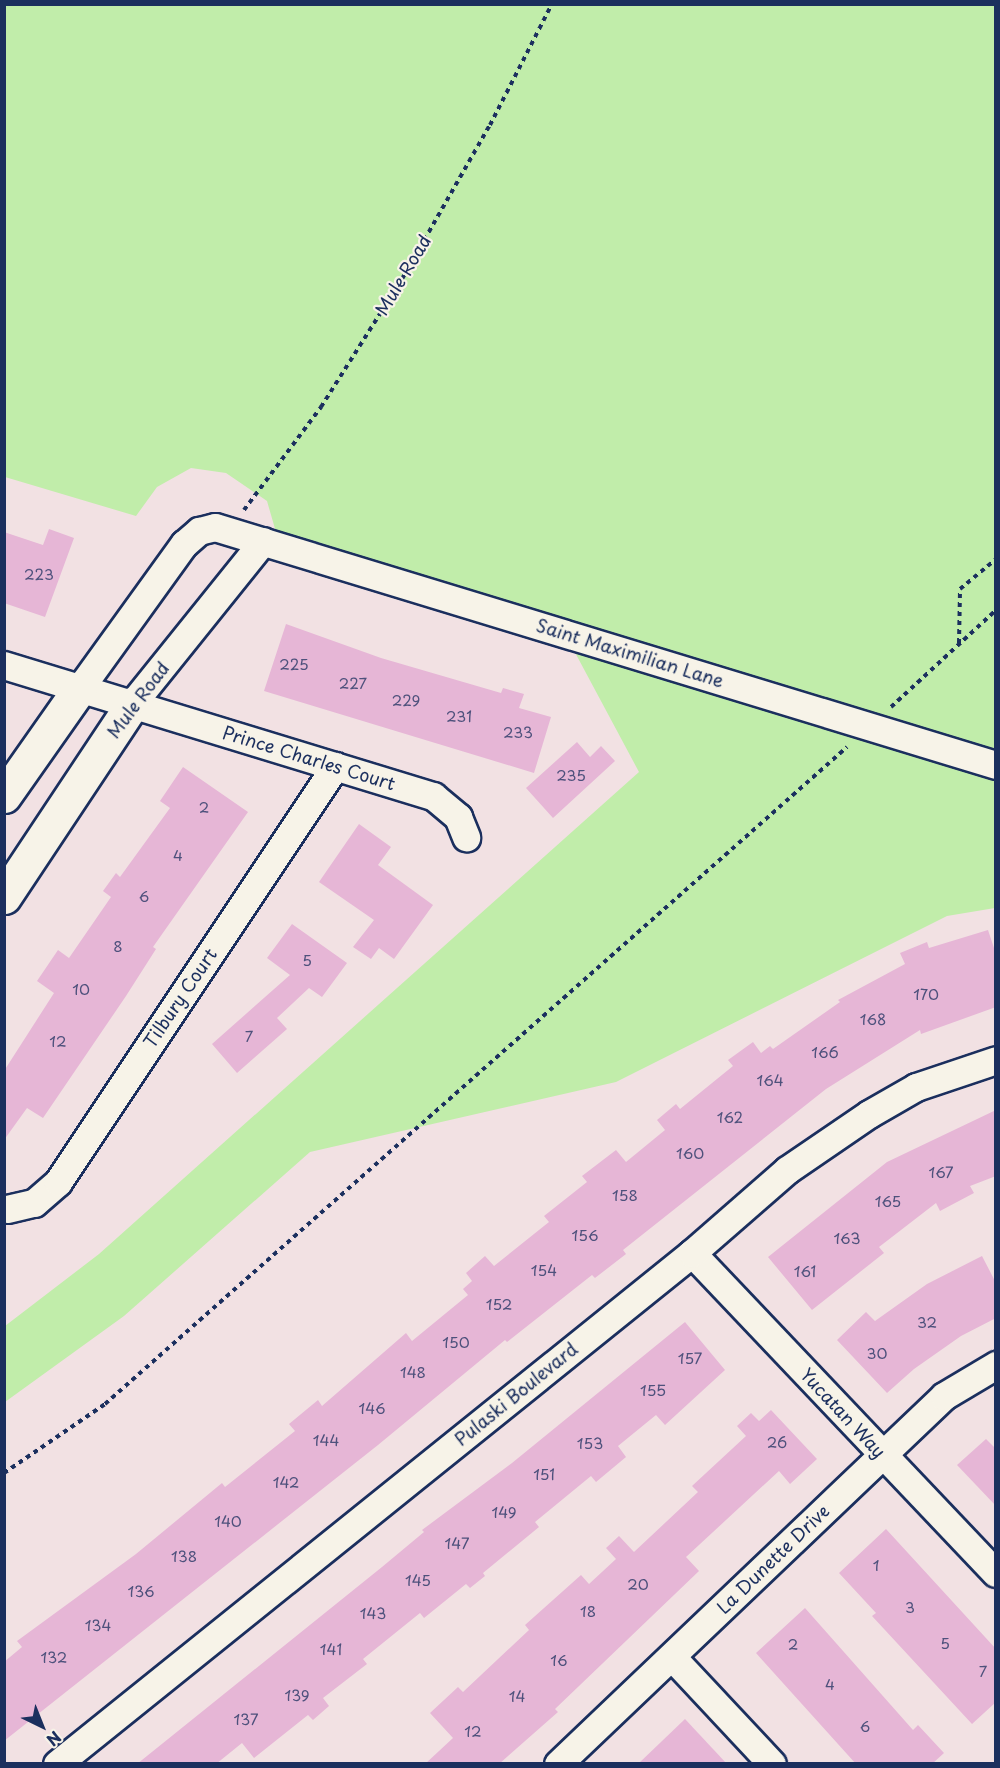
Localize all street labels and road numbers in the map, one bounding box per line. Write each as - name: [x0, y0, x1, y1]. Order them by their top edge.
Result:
- street label: Mule Road: [370, 230, 436, 320]
- street label: Saint Maximilian Lane: [534, 614, 726, 692]
- street label: Mule Road: [102, 657, 174, 743]
- street label: Prince Charles Court: [219, 721, 399, 795]
- street label: Tilbury Court: [138, 944, 222, 1052]
- street label: Pulaski Boulevard: [450, 1337, 582, 1451]
- street label: Yucatan Way: [796, 1363, 890, 1463]
- street label: La Dunette Drive: [712, 1499, 834, 1619]

